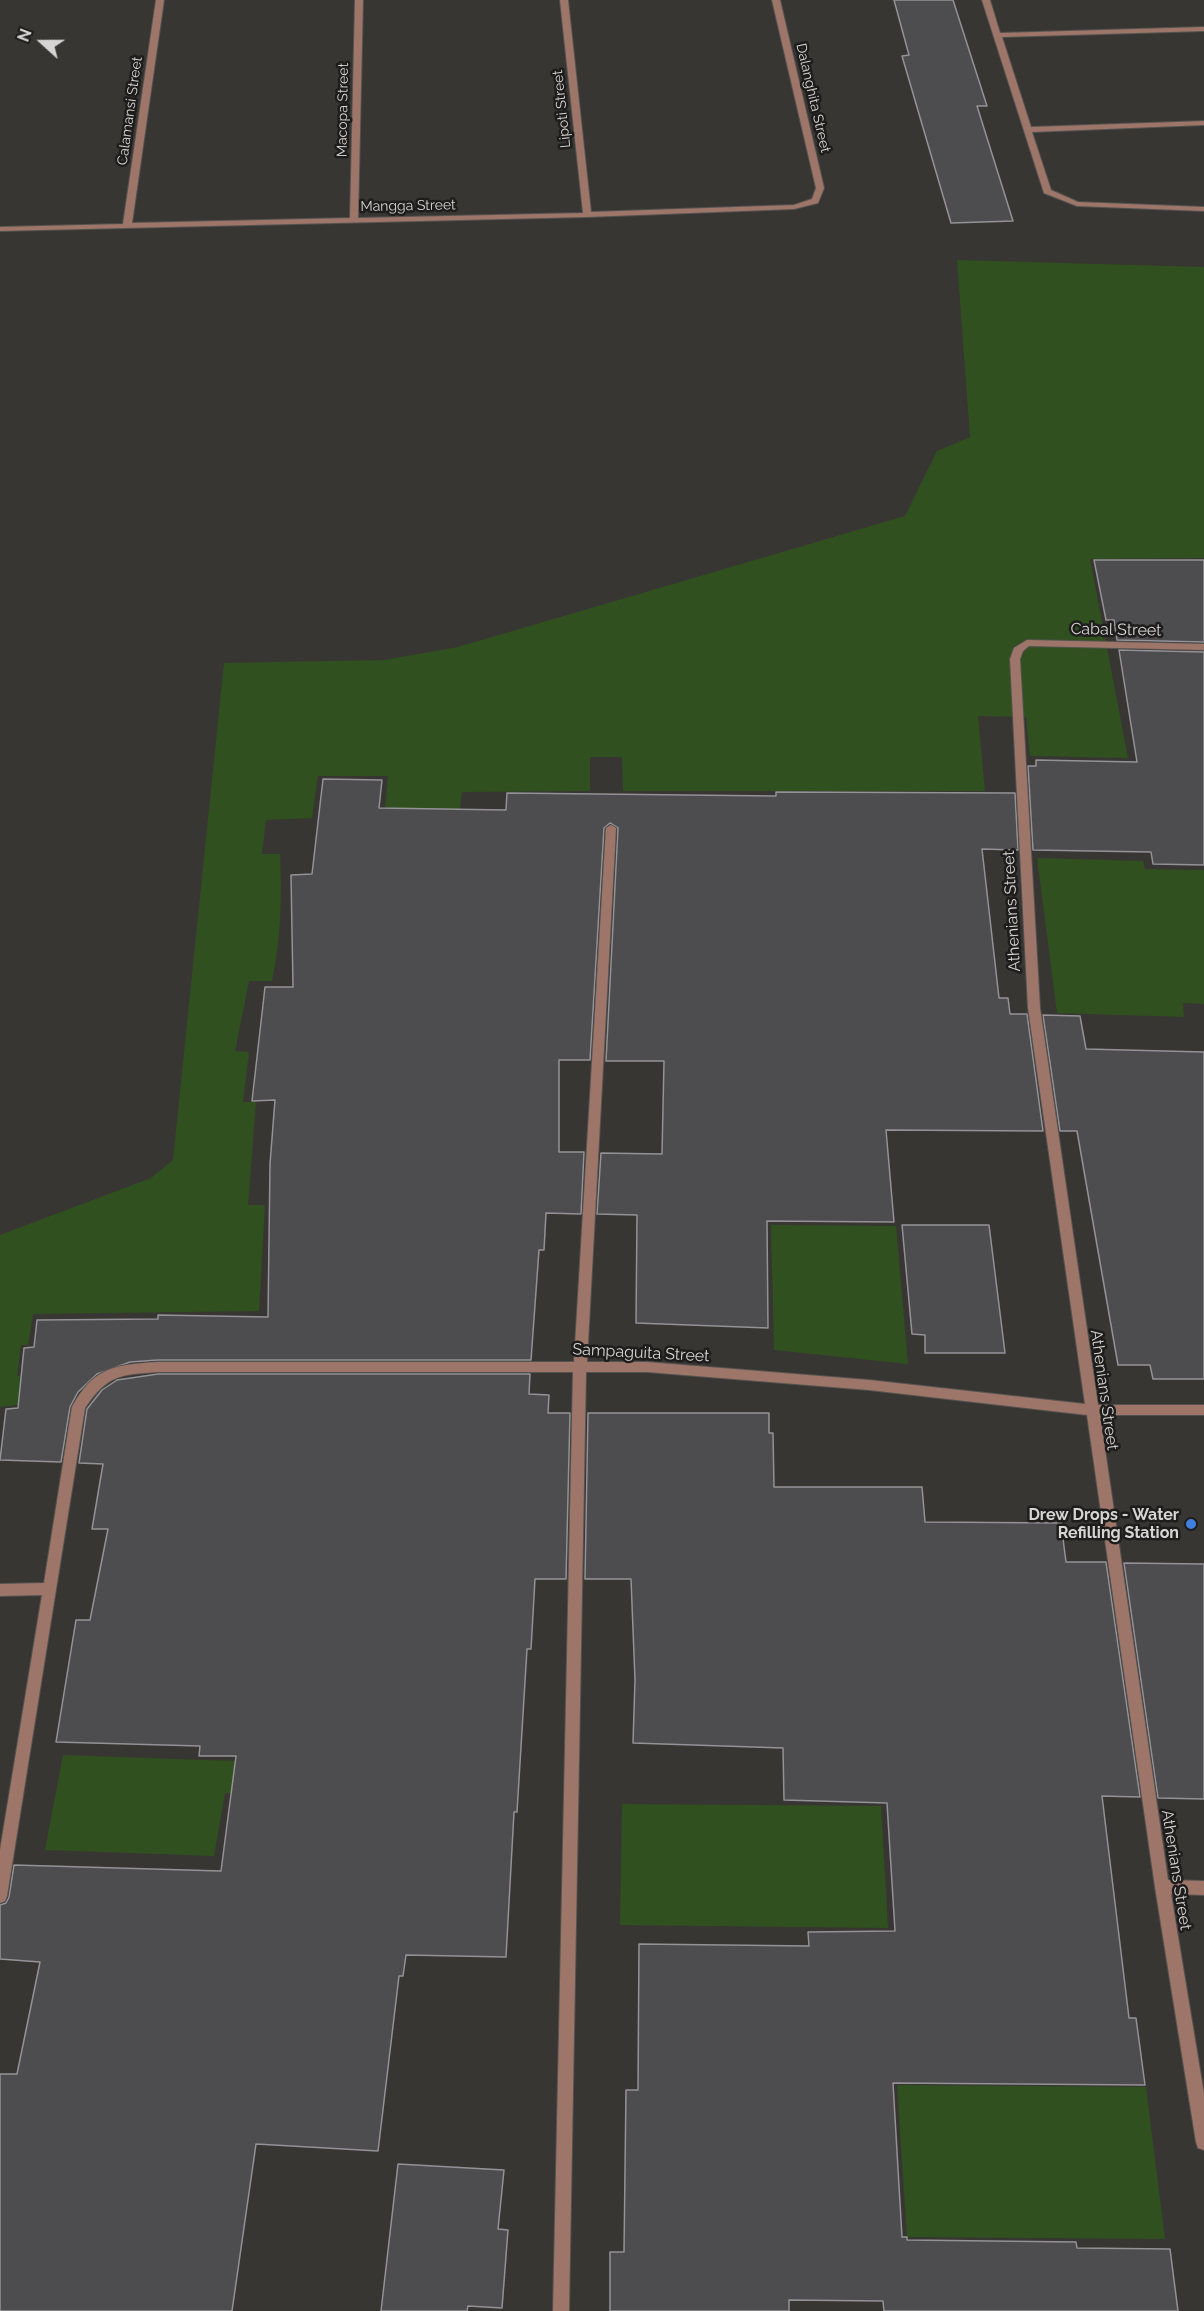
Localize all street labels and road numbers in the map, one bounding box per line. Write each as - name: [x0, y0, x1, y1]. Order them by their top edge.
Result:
- street label: Dalanghita Street: [792, 42, 834, 154]
- street label: Calamansi Street: [114, 56, 146, 166]
- street label: Macopa Street: [334, 63, 352, 157]
- street label: Lipoti Street: [550, 69, 574, 149]
- street label: Mangga Street: [360, 197, 456, 215]
- street label: Cabal Street: [1070, 620, 1162, 640]
- street label: Athenians Street: [999, 850, 1025, 972]
- street label: Athenians Street: [1086, 1328, 1122, 1452]
- street label: Sampaguita Street: [572, 1340, 710, 1366]
- street label: Athenians Street: [1157, 1808, 1195, 1932]

